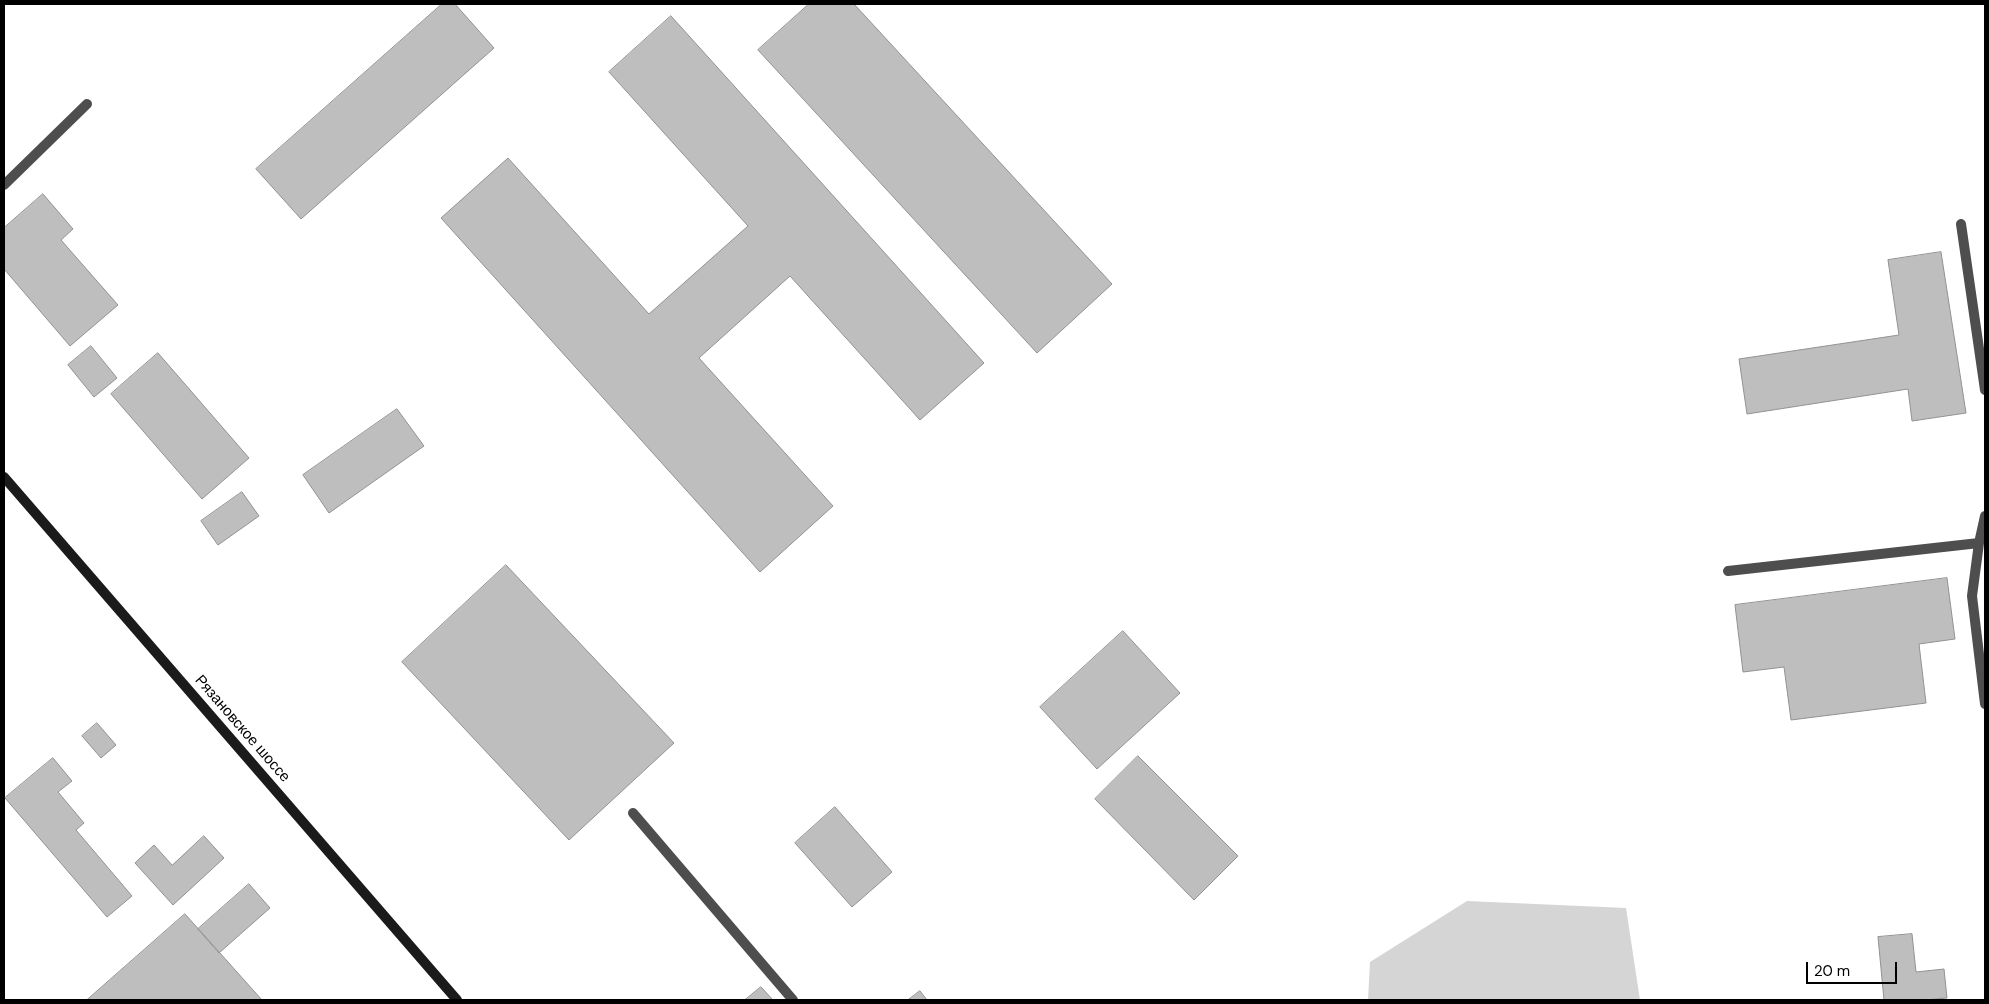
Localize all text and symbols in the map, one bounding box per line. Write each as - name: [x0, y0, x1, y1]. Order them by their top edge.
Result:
- street label: Рязановское шоссе: [191, 672, 293, 786]
- scale bar: [1809, 952, 1900, 984]
- text: 20 m: [1814, 961, 1850, 981]

